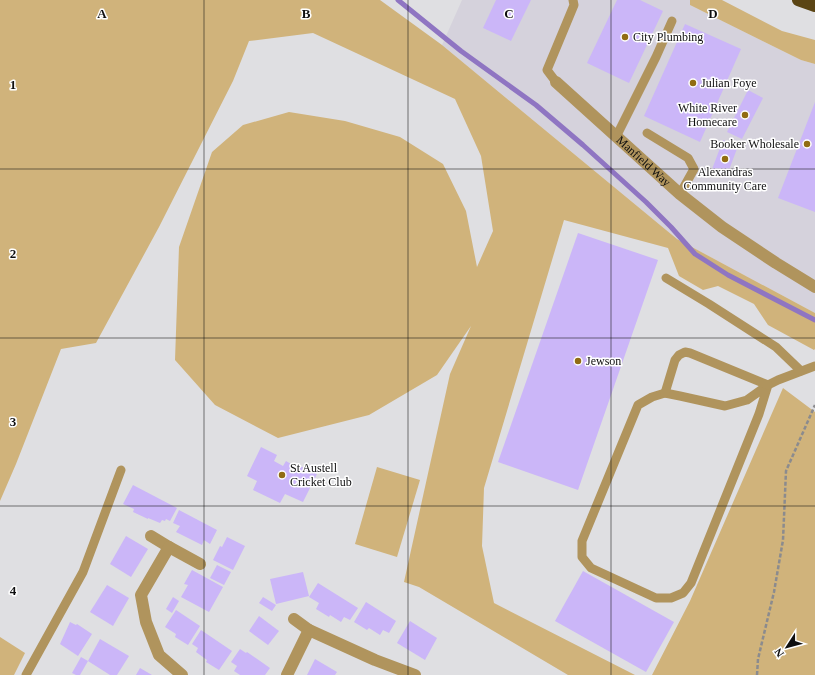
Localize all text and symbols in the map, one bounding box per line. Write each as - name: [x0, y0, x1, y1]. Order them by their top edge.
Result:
- text: A: [97, 6, 107, 21]
- text: B: [302, 6, 311, 21]
- text: C: [504, 6, 514, 21]
- text: D: [708, 6, 718, 21]
- place label: City Plumbing: [633, 30, 703, 44]
- marker: City Plumbing: [620, 32, 630, 42]
- place label: Julian Foye: [701, 76, 757, 90]
- text: 1: [10, 77, 16, 92]
- marker: Julian Foye: [688, 78, 698, 88]
- place label: White River Homecare: [678, 101, 737, 129]
- marker: White River Homecare: [740, 110, 750, 120]
- street label: Manfield Way: [613, 133, 674, 189]
- place label: Booker Wholesale: [710, 137, 799, 151]
- marker: Booker Wholesale: [802, 139, 812, 149]
- marker: Alexandras Community Care: [720, 154, 730, 164]
- place label: Alexandras Community Care: [684, 165, 767, 193]
- text: 2: [10, 246, 16, 261]
- place label: Jewson: [586, 354, 621, 368]
- marker: Jewson: [573, 356, 583, 366]
- text: 3: [10, 414, 17, 429]
- place label: St Austell Cricket Club: [290, 461, 352, 489]
- marker: St Austell Cricket Club: [277, 470, 287, 480]
- text: 4: [10, 583, 17, 598]
- north arrow: [767, 627, 807, 667]
- text: N: [772, 646, 786, 660]

